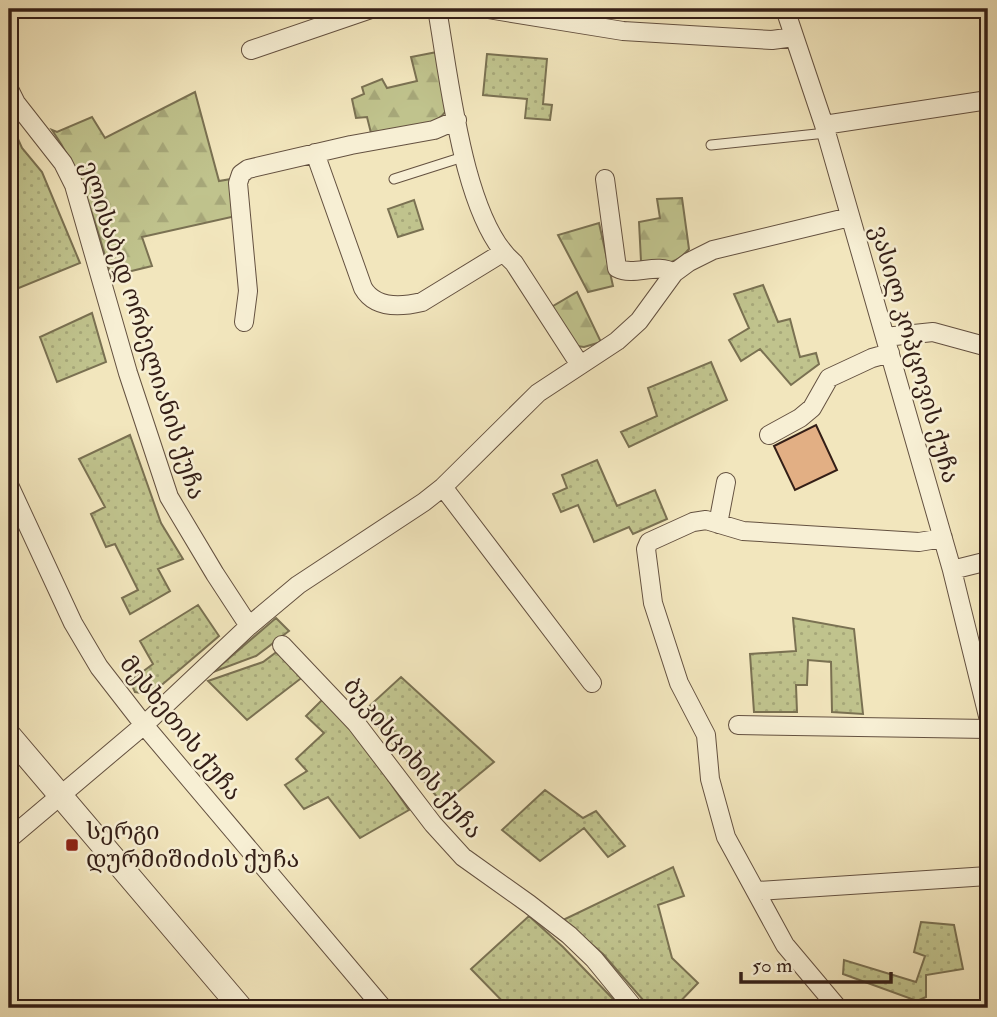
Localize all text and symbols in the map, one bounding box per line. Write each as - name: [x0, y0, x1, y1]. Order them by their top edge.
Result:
- street label: ელისაბედ ორბელიანის ქუჩა: [73, 157, 212, 503]
- street label: ვასილ კოპცოვის ქუჩა: [863, 222, 966, 487]
- street label: მესხეთის ქუჩა: [113, 650, 249, 807]
- street label: ბუკისციხის ქუჩა: [336, 671, 489, 845]
- place label: სერგი დურმიშიძის ქუჩა: [86, 816, 299, 875]
- marker: სერგი დურმიშიძის ქუჩა: [64, 837, 80, 853]
- scale bar: [741, 940, 892, 984]
- text: 50 m: [752, 952, 793, 979]

